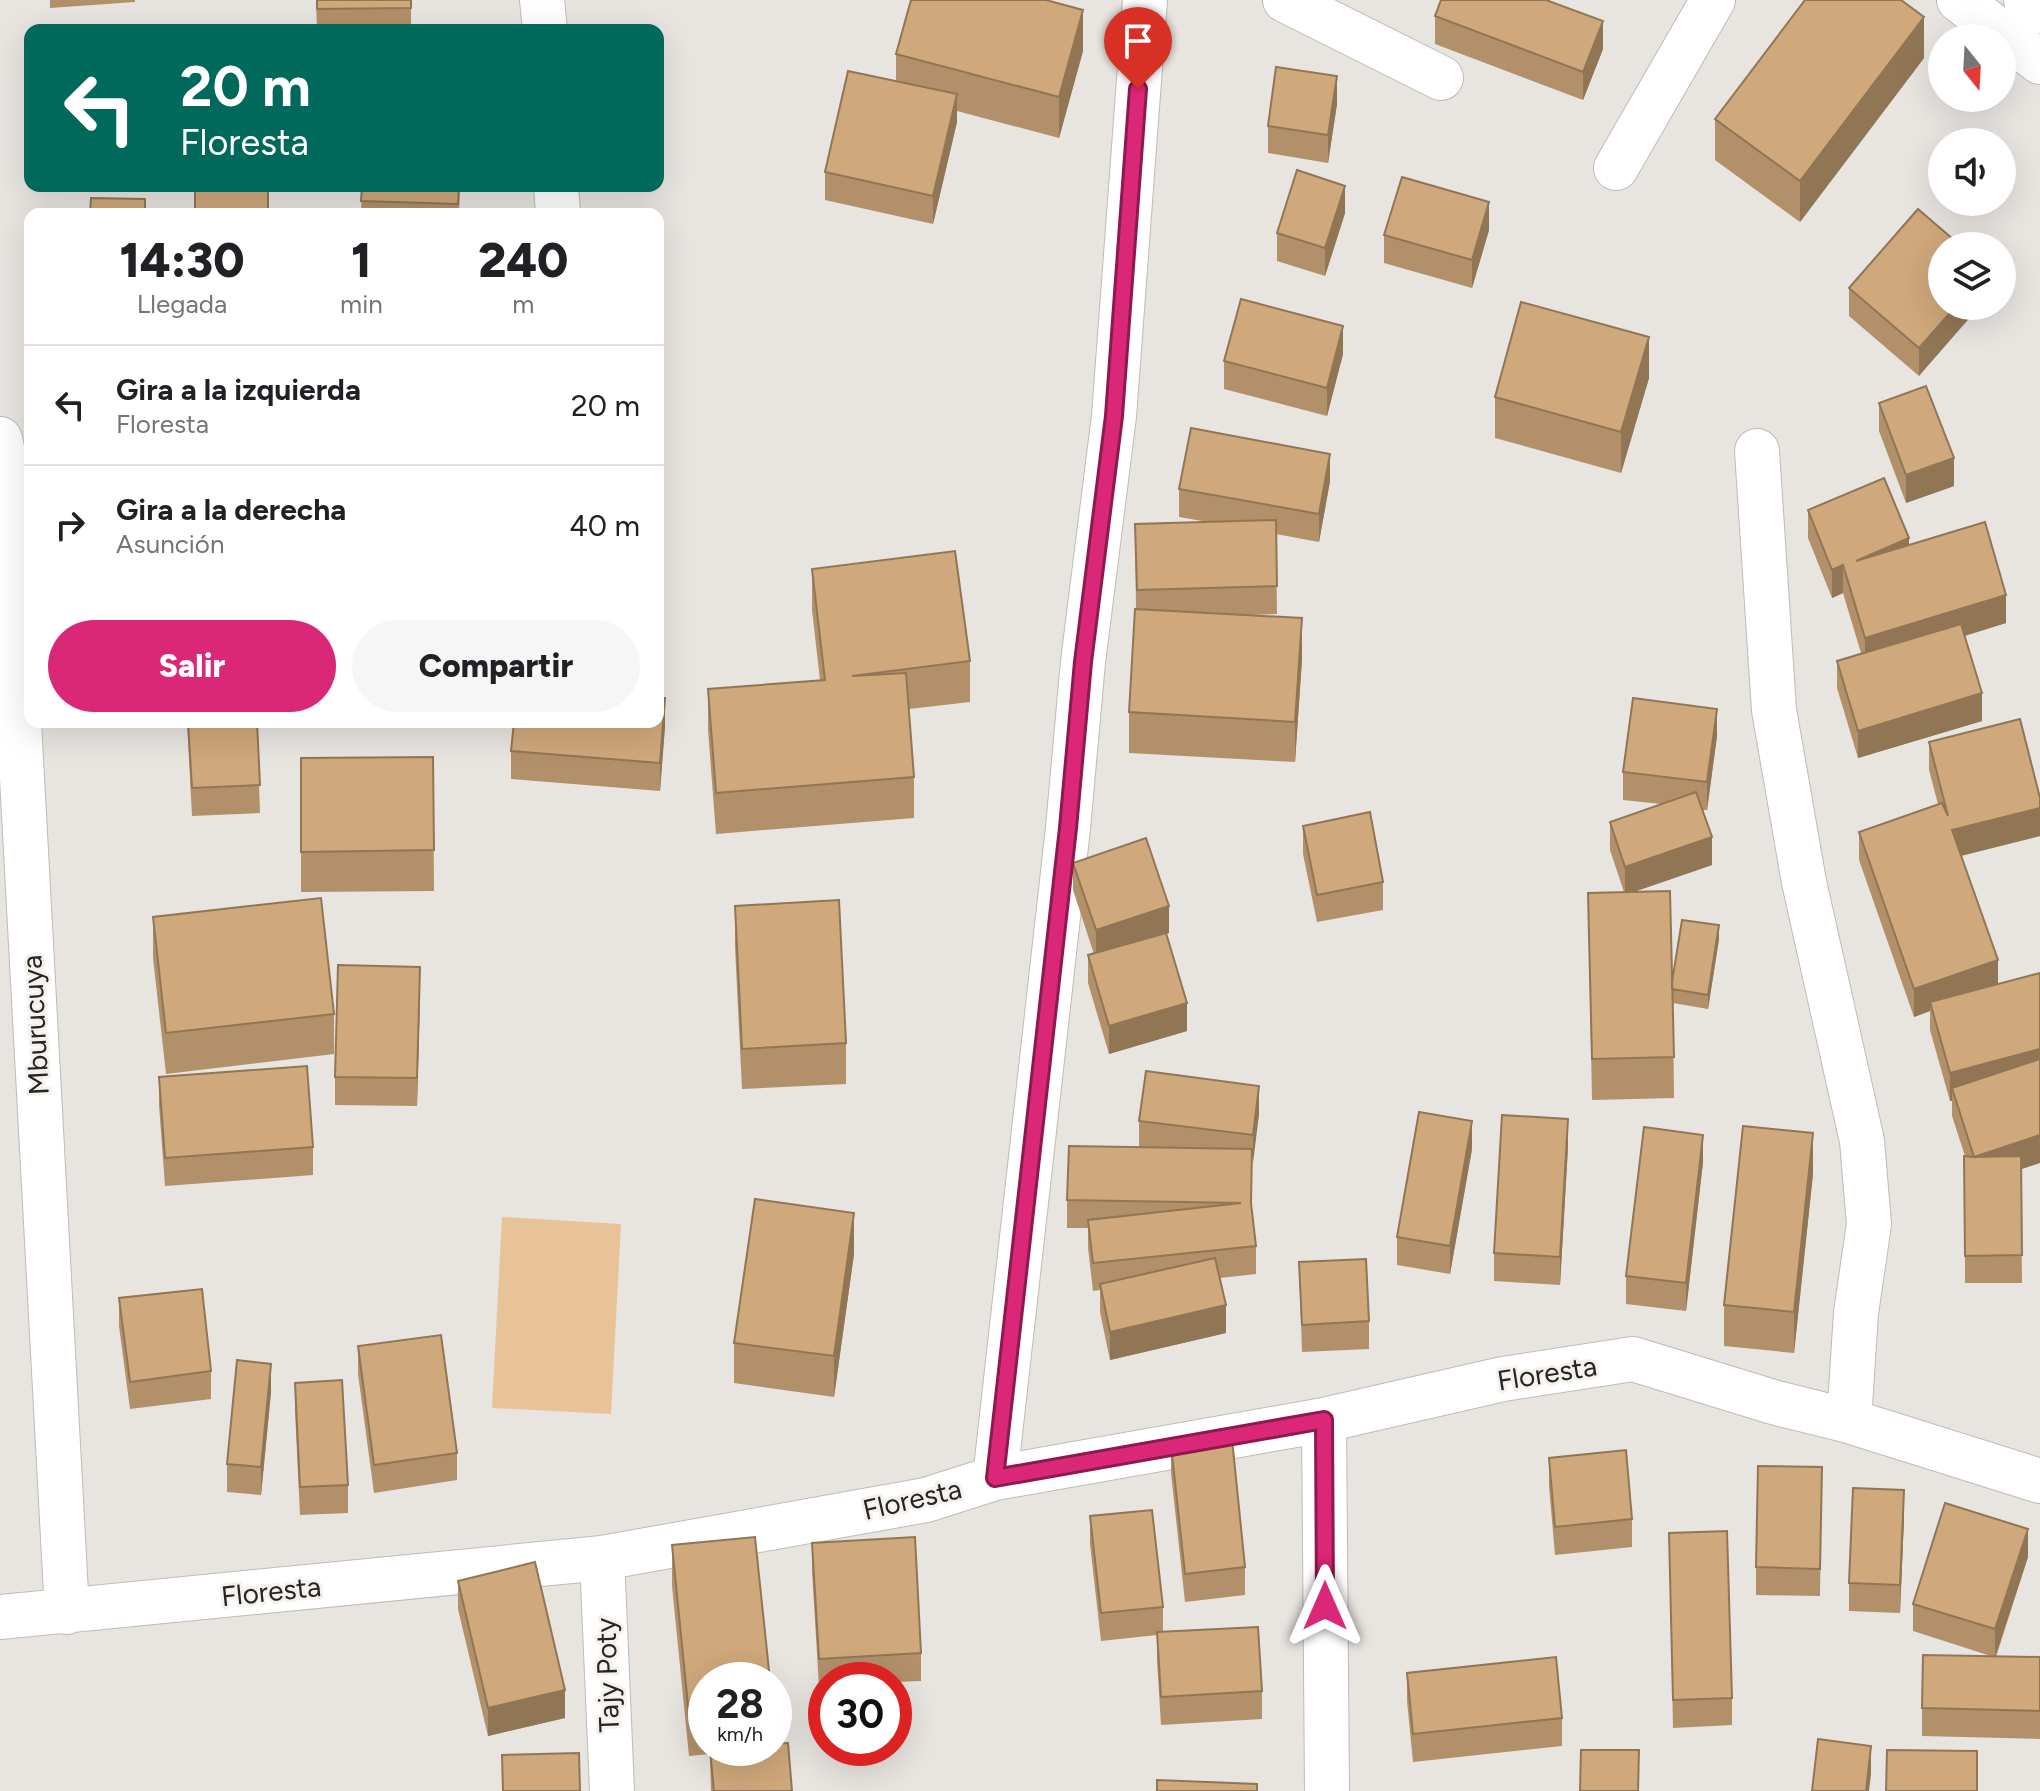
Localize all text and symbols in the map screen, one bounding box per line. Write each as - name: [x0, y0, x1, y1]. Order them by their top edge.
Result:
- pin: [1104, 7, 1172, 89]
- icon: arrive: [1116, 19, 1160, 63]
- north arrow: [1928, 24, 2016, 112]
- map controls: [1928, 24, 2016, 320]
- text: 20 m: [180, 53, 311, 120]
- icon: left: [48, 56, 152, 160]
- text: Floresta: [180, 121, 309, 164]
- button: sound: [1928, 128, 2016, 216]
- text: 14:30: [120, 231, 244, 289]
- text: 1: [351, 231, 372, 289]
- text: 240: [478, 231, 568, 289]
- button: layers: [1928, 232, 2016, 320]
- text: Llegada: [137, 288, 227, 320]
- text: min: [340, 288, 383, 320]
- text: m: [512, 288, 534, 320]
- text: Gira a la izquierda: [116, 371, 361, 408]
- icon: left: [48, 383, 92, 427]
- text: 20 m: [571, 387, 640, 424]
- text: Floresta: [116, 408, 209, 440]
- text: Gira a la derecha: [116, 491, 346, 528]
- icon: right: [48, 503, 92, 547]
- text: 40 m: [569, 507, 640, 544]
- text: Asunción: [116, 528, 224, 560]
- button: Salir: [48, 620, 336, 712]
- button: Compartir: [352, 620, 640, 712]
- street label: Mburucuya: [14, 954, 56, 1096]
- street label: Floresta: [1495, 1348, 1599, 1398]
- street label: Floresta: [859, 1471, 965, 1527]
- position arrow: [1283, 1564, 1367, 1648]
- street label: Floresta: [219, 1569, 323, 1613]
- street label: Tajy Poty: [588, 1617, 626, 1733]
- speed limit sign: 30: [808, 1662, 912, 1766]
- text: 28: [716, 1680, 764, 1728]
- text: km/h: [717, 1722, 763, 1746]

